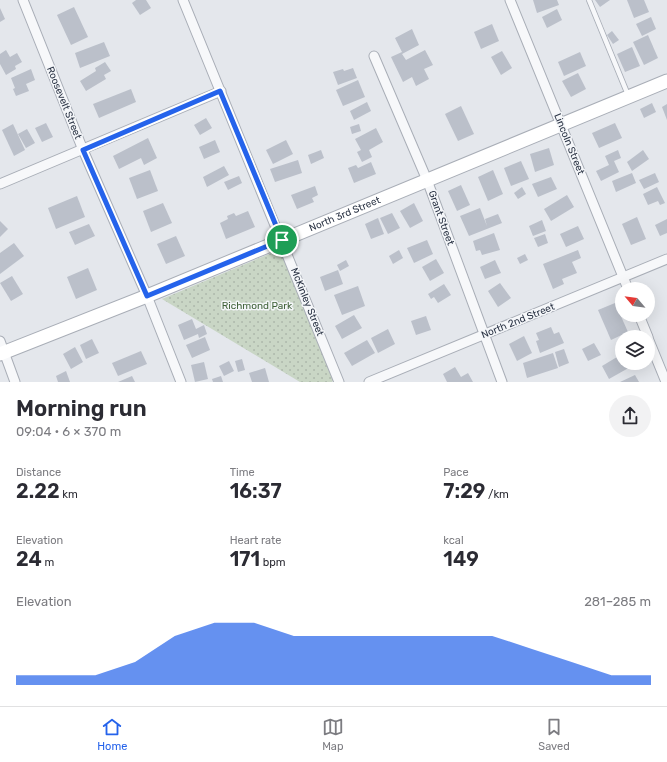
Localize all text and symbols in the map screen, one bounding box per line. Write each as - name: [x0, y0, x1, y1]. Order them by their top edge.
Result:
- street label: Roosevelt Street: [44, 65, 84, 141]
- street label: Lincoln Street: [551, 112, 587, 177]
- street label: Grant Street: [426, 189, 456, 247]
- street label: North 3rd Street: [307, 194, 382, 234]
- pin: [265, 223, 299, 257]
- icon: arrive: [271, 229, 293, 251]
- street label: McKinley Street: [288, 266, 326, 338]
- north arrow: [615, 282, 655, 322]
- map controls: [615, 282, 655, 370]
- park label: Richmond Park: [222, 300, 293, 312]
- street label: North 2nd Street: [480, 301, 557, 341]
- button: layers: [615, 330, 655, 370]
- text: Morning run: [16, 395, 147, 422]
- button: share: [609, 395, 651, 437]
- text: 09:04 · 6 × 370 m: [16, 424, 121, 439]
- text: Distance: [16, 466, 61, 479]
- text: Time: [230, 466, 255, 479]
- text: Pace: [443, 466, 469, 479]
- text: 2.22: [16, 479, 60, 503]
- text: 16:37: [230, 479, 282, 503]
- text: 7:29: [443, 479, 485, 503]
- text: km: [60, 488, 78, 501]
- text: /km: [485, 488, 509, 501]
- text: Elevation: [16, 534, 63, 547]
- text: Heart rate: [230, 534, 282, 547]
- text: kcal: [443, 534, 464, 547]
- text: 24: [16, 547, 42, 571]
- text: 171: [230, 547, 260, 571]
- text: 149: [443, 547, 479, 571]
- text: m: [42, 556, 54, 569]
- text: bpm: [260, 556, 286, 569]
- text: Elevation: [16, 594, 72, 609]
- text: 281–285 m: [584, 594, 651, 609]
- tab: Home: [97, 716, 127, 753]
- tab: Map: [322, 716, 344, 753]
- tab: Saved: [538, 716, 570, 753]

